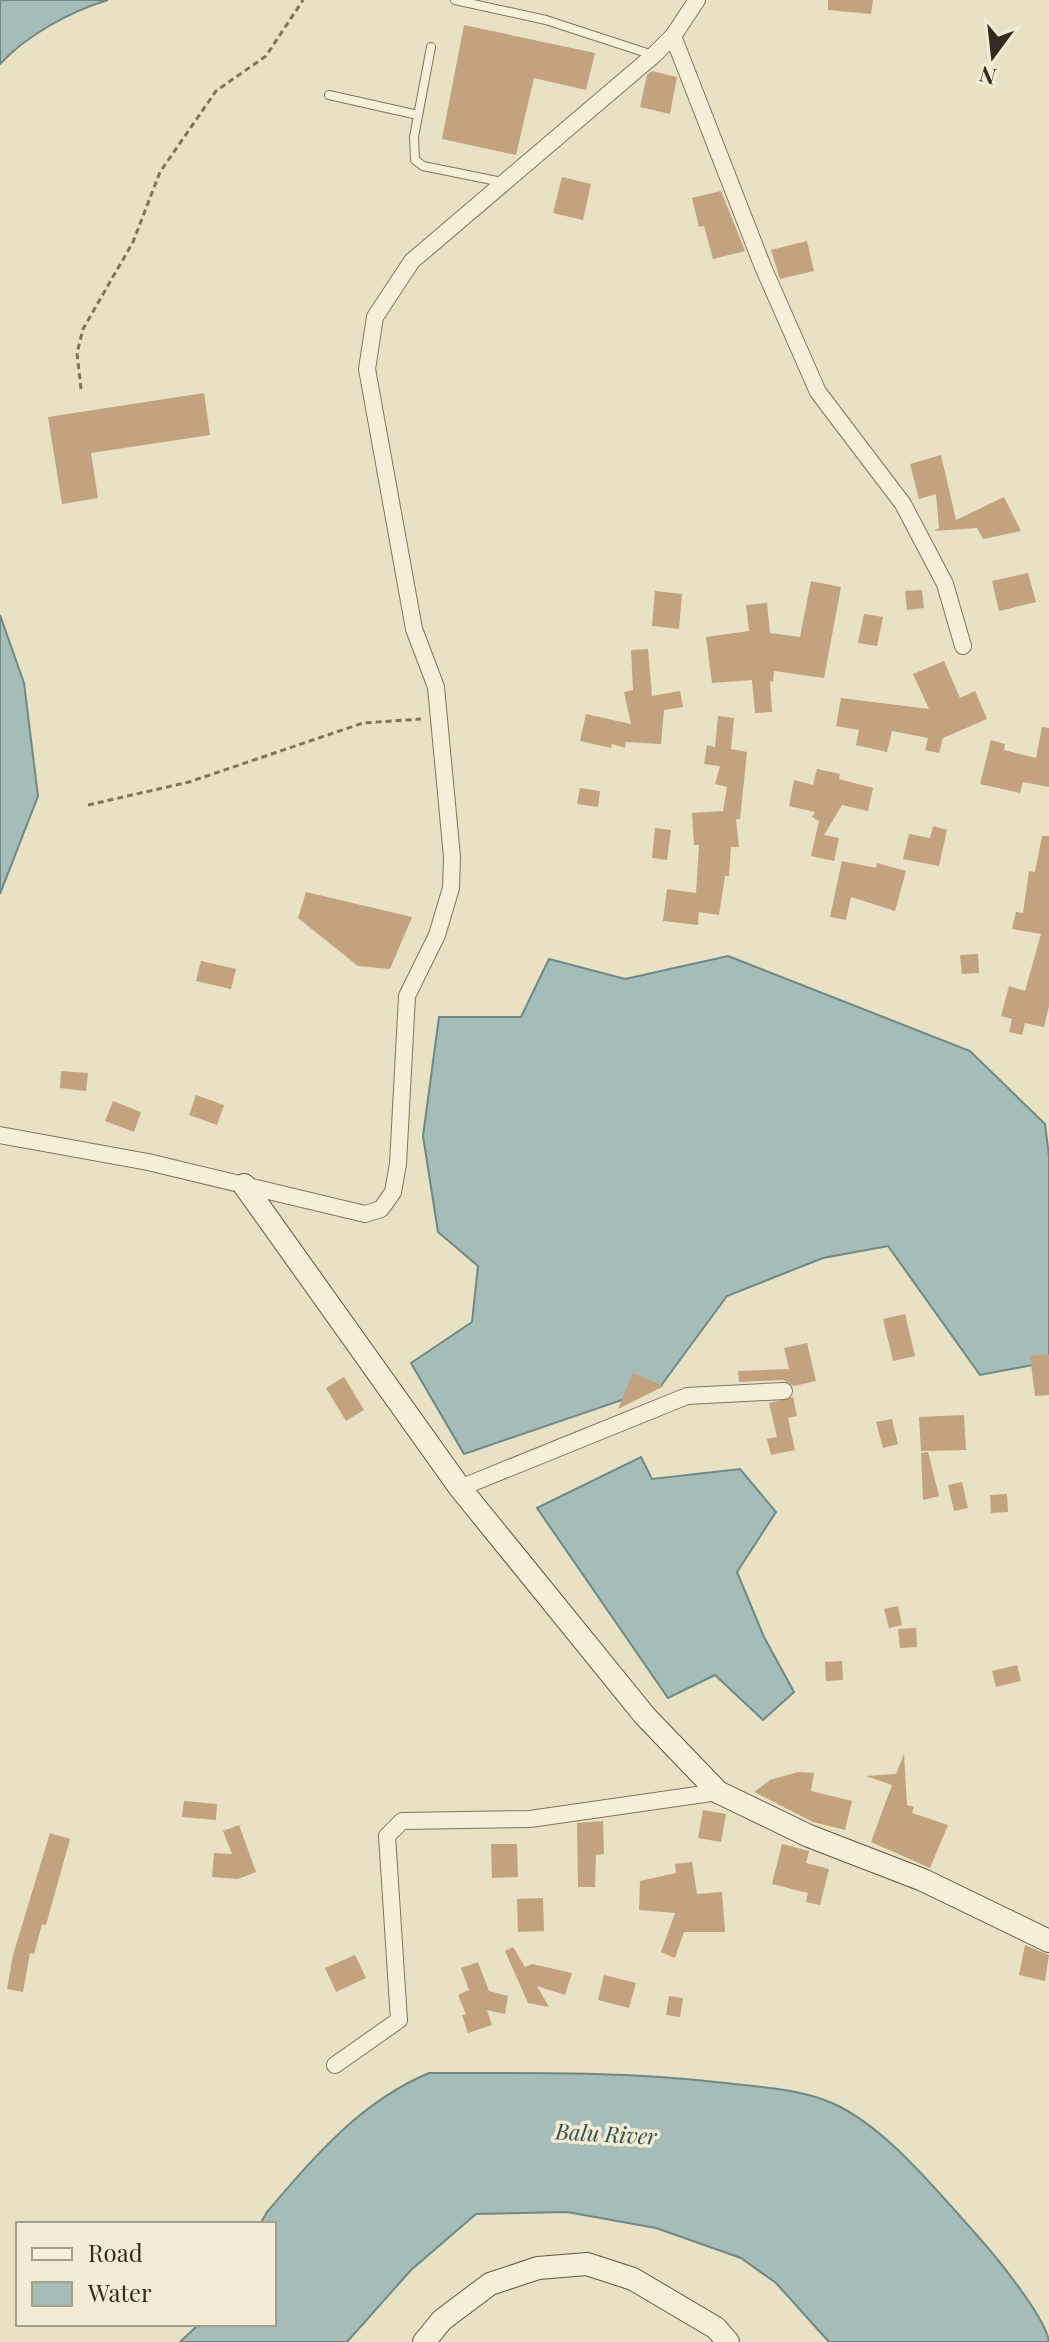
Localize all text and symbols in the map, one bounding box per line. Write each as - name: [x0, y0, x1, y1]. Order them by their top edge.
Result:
- north arrow: [953, 16, 1033, 96]
- text: N: [976, 60, 999, 93]
- water label: Balu River: [554, 2115, 658, 2151]
- legend: [16, 2222, 276, 2326]
- text: Road: [88, 2236, 143, 2268]
- text: Water: [87, 2276, 152, 2308]

